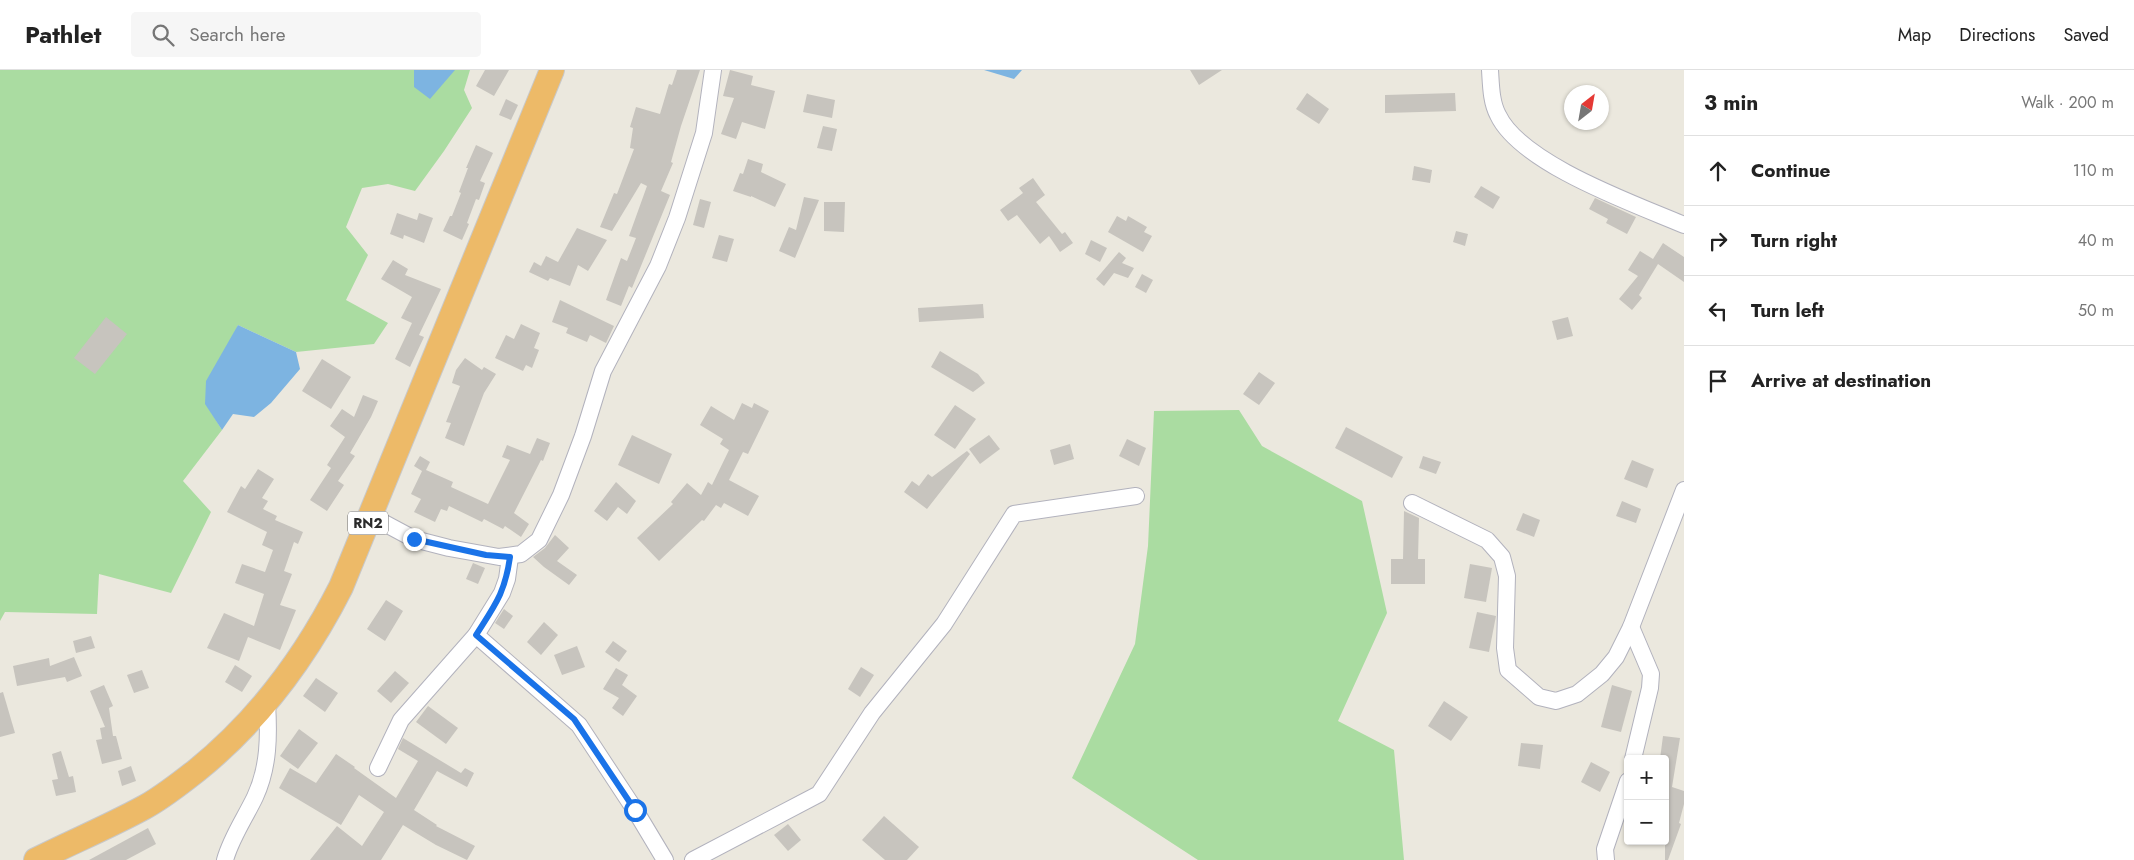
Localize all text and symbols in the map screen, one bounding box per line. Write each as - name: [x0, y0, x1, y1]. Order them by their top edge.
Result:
- search box: [131, 12, 481, 57]
- text: Pathlet: [25, 17, 101, 52]
- icon: search: [149, 21, 177, 49]
- text: Search here: [189, 21, 285, 48]
- text: Map: [1898, 22, 1931, 48]
- text: Directions: [1959, 22, 2035, 48]
- text: Saved: [2063, 22, 2109, 48]
- north arrow: [1564, 85, 1609, 130]
- text: 3 min: [1704, 88, 1758, 118]
- text: Walk · 200 m: [2021, 91, 2114, 114]
- icon: ahead: [1704, 157, 1732, 185]
- text: Continue: [1751, 157, 1830, 184]
- text: 110 m: [2073, 159, 2114, 182]
- icon: right: [1704, 227, 1732, 255]
- text: Turn right: [1751, 227, 1837, 254]
- text: 40 m: [2078, 229, 2114, 252]
- icon: left: [1704, 297, 1732, 325]
- text: Turn left: [1751, 297, 1824, 324]
- text: 50 m: [2078, 299, 2114, 322]
- icon: arrive: [1704, 367, 1732, 395]
- text: Arrive at destination: [1751, 367, 1931, 394]
- road number: RN2: [348, 512, 388, 534]
- route end: [403, 528, 426, 551]
- map controls: [1624, 755, 1669, 845]
- button: +: [1624, 755, 1669, 800]
- route start: [624, 799, 647, 822]
- button: −: [1624, 800, 1669, 845]

